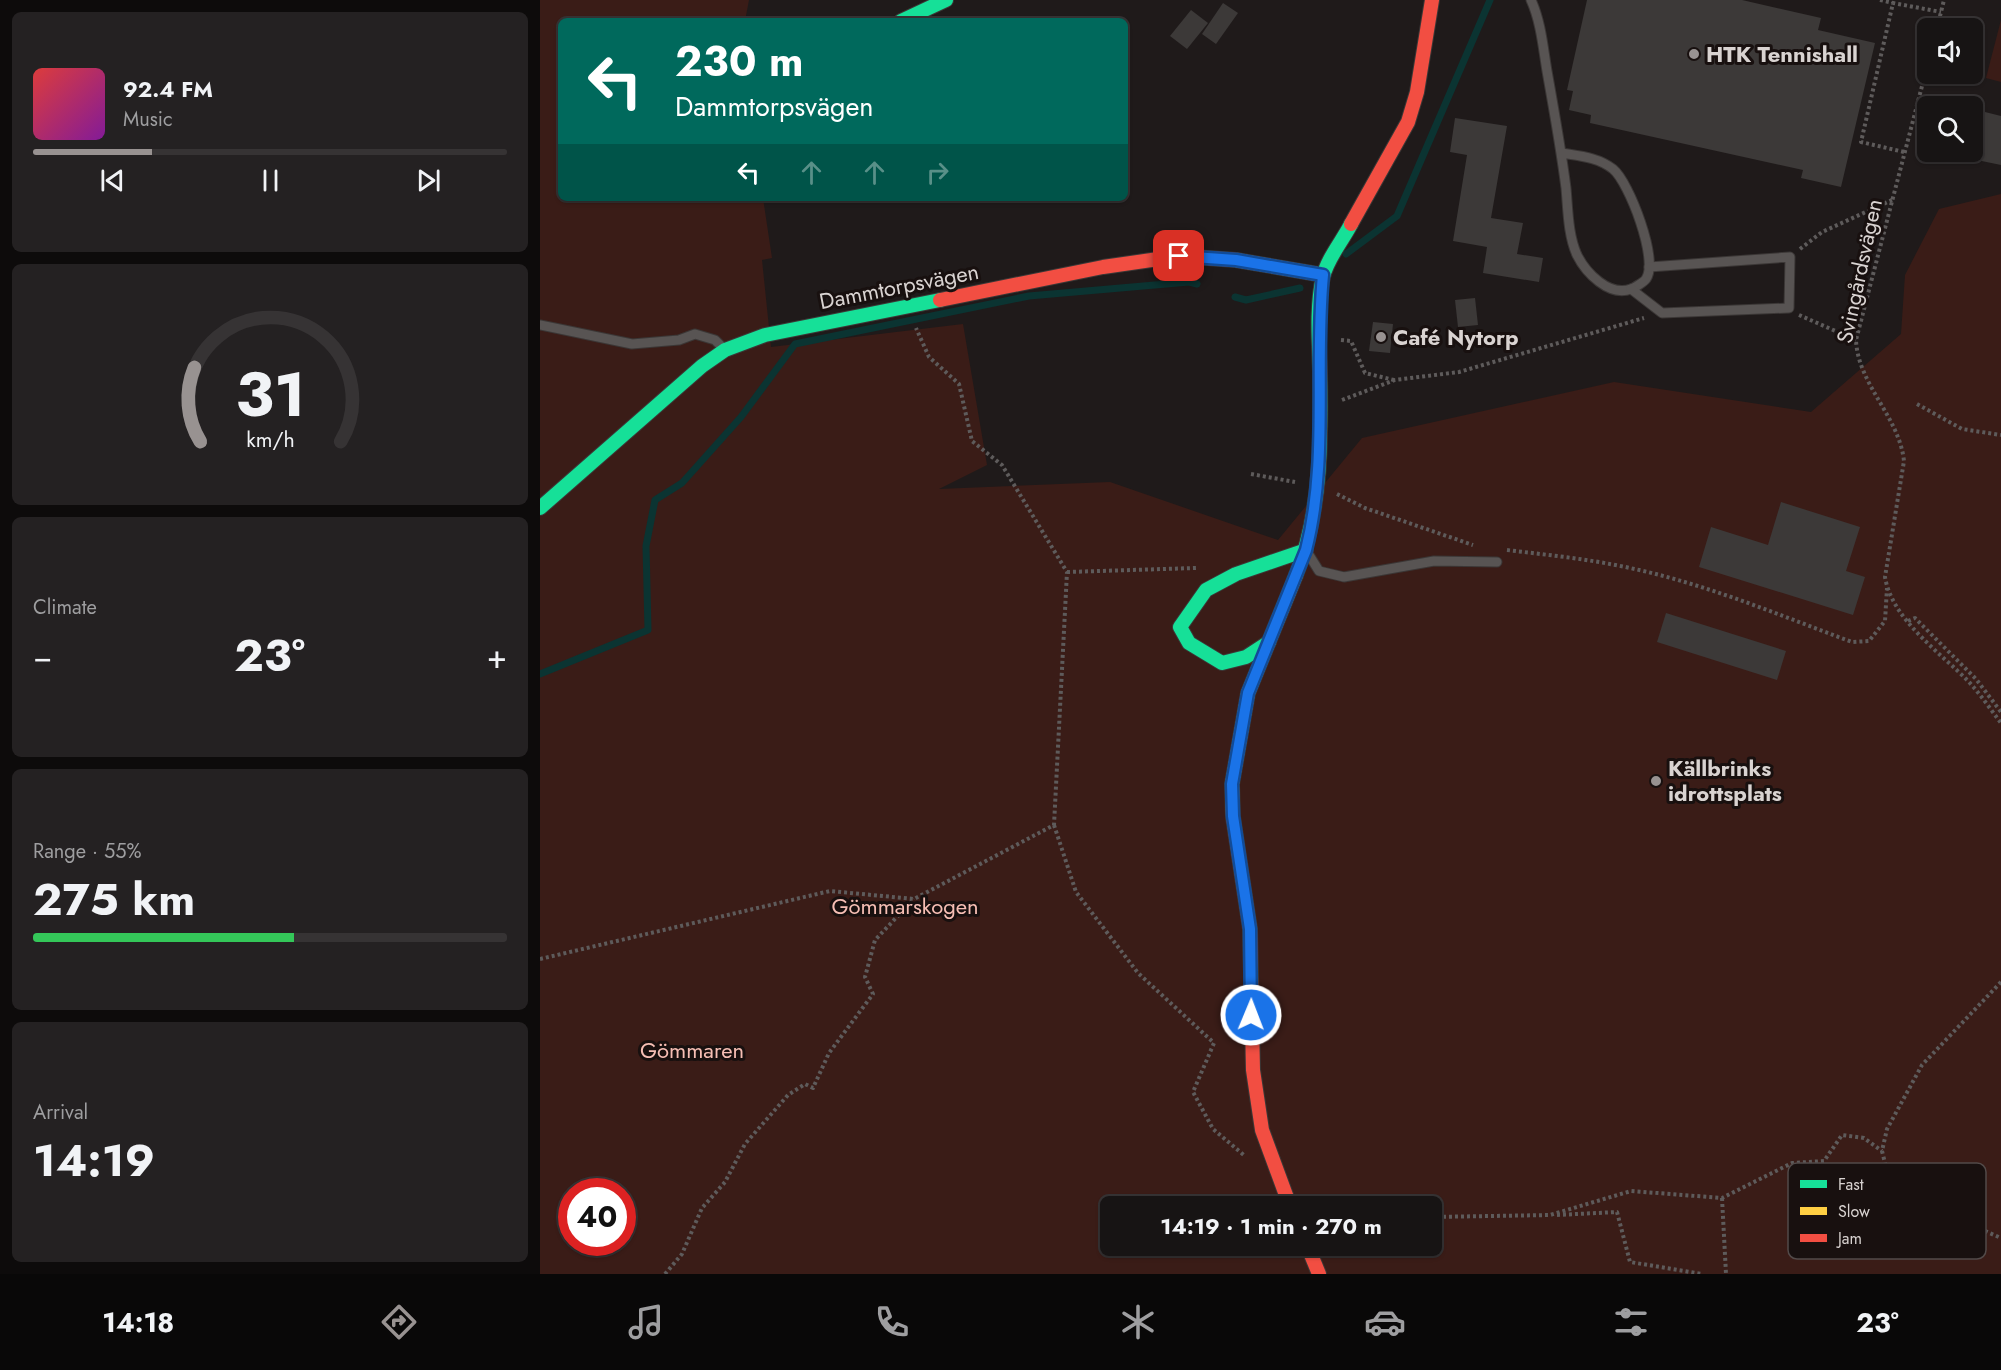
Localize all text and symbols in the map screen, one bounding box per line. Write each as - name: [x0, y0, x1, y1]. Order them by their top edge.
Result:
- map controls: [1917, 18, 1983, 162]
- button: sound: [1917, 18, 1983, 84]
- text: 230 m: [675, 31, 803, 92]
- place label: HTK Tennishall: [1706, 38, 1858, 70]
- icon: left: [576, 42, 654, 120]
- marker: HTK Tennishall: [1687, 47, 1701, 61]
- text: 92.4 FM: [123, 73, 213, 105]
- text: Dammtorpsvägen: [675, 87, 874, 126]
- button: search: [1917, 96, 1983, 162]
- text: Music: [123, 105, 173, 134]
- icon: left: [732, 156, 765, 189]
- icon: ahead: [795, 156, 828, 189]
- icon: ahead: [858, 156, 891, 189]
- icon: right: [921, 156, 954, 189]
- icon: previous: [96, 164, 129, 197]
- icon: pause: [254, 164, 287, 197]
- icon: next: [412, 164, 445, 197]
- street label: Svingårdsvägen: [1828, 196, 1890, 346]
- pin: [1153, 230, 1204, 281]
- icon: arrive: [1162, 239, 1195, 272]
- street label: Dammtorpsvägen: [817, 255, 981, 317]
- place label: Café Nytorp: [1393, 321, 1519, 353]
- marker: Café Nytorp: [1374, 330, 1388, 344]
- text: 31: [235, 349, 305, 439]
- text: km/h: [246, 424, 294, 455]
- text: Climate: [33, 593, 97, 622]
- text: 23°: [234, 623, 305, 688]
- text: −: [33, 633, 52, 680]
- text: +: [487, 633, 507, 680]
- place label: Källbrinks idrottsplats: [1668, 752, 1782, 809]
- marker: Källbrinks idrottsplats: [1649, 774, 1663, 788]
- text: Range · 55%: [33, 837, 142, 866]
- text: 275 km: [33, 867, 195, 932]
- park label: Gömmarskogen: [831, 890, 979, 922]
- position arrow: [1219, 983, 1283, 1047]
- park label: Gömmaren: [640, 1034, 744, 1066]
- text: Arrival: [33, 1098, 88, 1127]
- text: 14:19: [33, 1128, 155, 1193]
- legend: [1788, 1163, 1986, 1259]
- text: Fast: [1838, 1173, 1864, 1196]
- speed limit sign: 40: [558, 1178, 636, 1256]
- text: Slow: [1838, 1200, 1870, 1223]
- text: 14:19 · 1 min · 270 m: [1160, 1210, 1382, 1242]
- text: Jam: [1836, 1227, 1862, 1250]
- icon: directions: [378, 1301, 420, 1343]
- icon: music: [625, 1301, 667, 1343]
- icon: phone: [871, 1301, 913, 1343]
- icon: climate: [1117, 1301, 1159, 1343]
- icon: car: [1364, 1301, 1406, 1343]
- icon: filters: [1610, 1301, 1652, 1343]
- text: 14:18: [102, 1303, 174, 1342]
- text: 23°: [1856, 1303, 1899, 1342]

